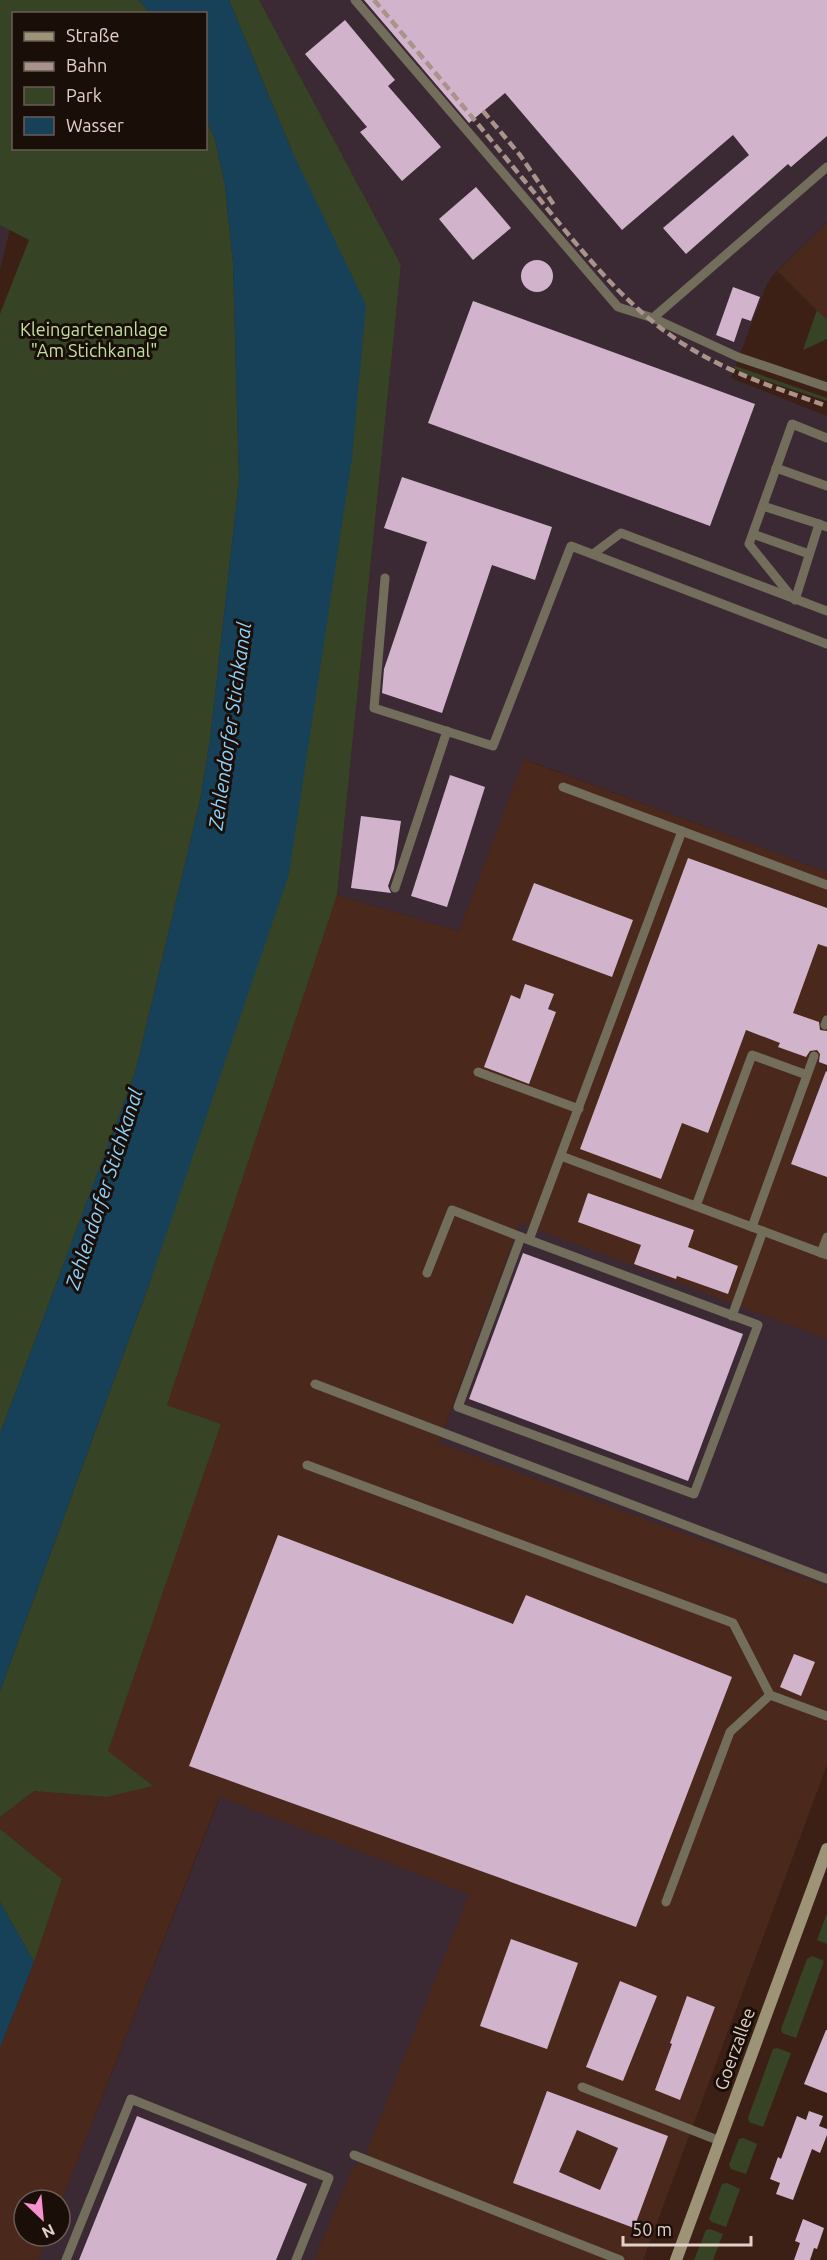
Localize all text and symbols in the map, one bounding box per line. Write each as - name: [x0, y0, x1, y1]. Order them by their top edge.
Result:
- legend: [12, 12, 207, 150]
- text: Straße: [66, 25, 119, 45]
- text: Bahn: [66, 55, 107, 75]
- text: Park: [66, 85, 102, 105]
- text: Wasser: [66, 115, 124, 135]
- park label: Kleingartenanlage "Am Stichkanal": [20, 319, 168, 360]
- water label: Zehlendorfer Stichkanal: [203, 620, 256, 832]
- water label: Zehlendorfer Stichkanal: [60, 1085, 147, 1293]
- street label: Goerzallee: [710, 2005, 758, 2093]
- north arrow: [12, 2188, 72, 2248]
- scale bar: [623, 2209, 750, 2247]
- text: 50 m: [632, 2219, 672, 2239]
- text: N: [39, 2221, 58, 2242]

